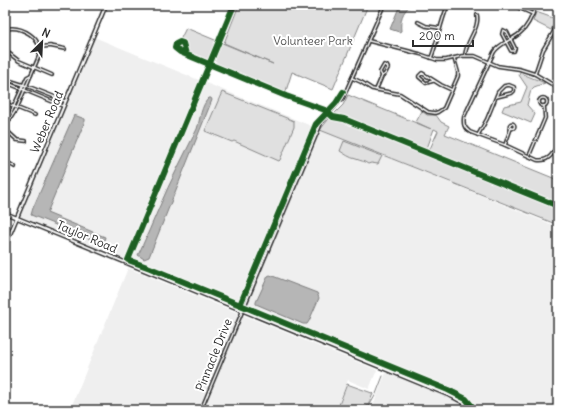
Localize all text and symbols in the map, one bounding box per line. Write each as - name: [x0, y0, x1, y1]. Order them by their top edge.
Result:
- north arrow: [22, 22, 62, 62]
- scale bar: [413, 22, 473, 48]
- text: N: [40, 25, 52, 41]
- text: 200 m: [419, 28, 455, 43]
- park label: Volunteer Park: [273, 33, 353, 48]
- street label: Weber Road: [27, 89, 66, 155]
- street label: Taylor Road: [55, 217, 120, 256]
- street label: Pinnacle Drive: [192, 316, 235, 393]

